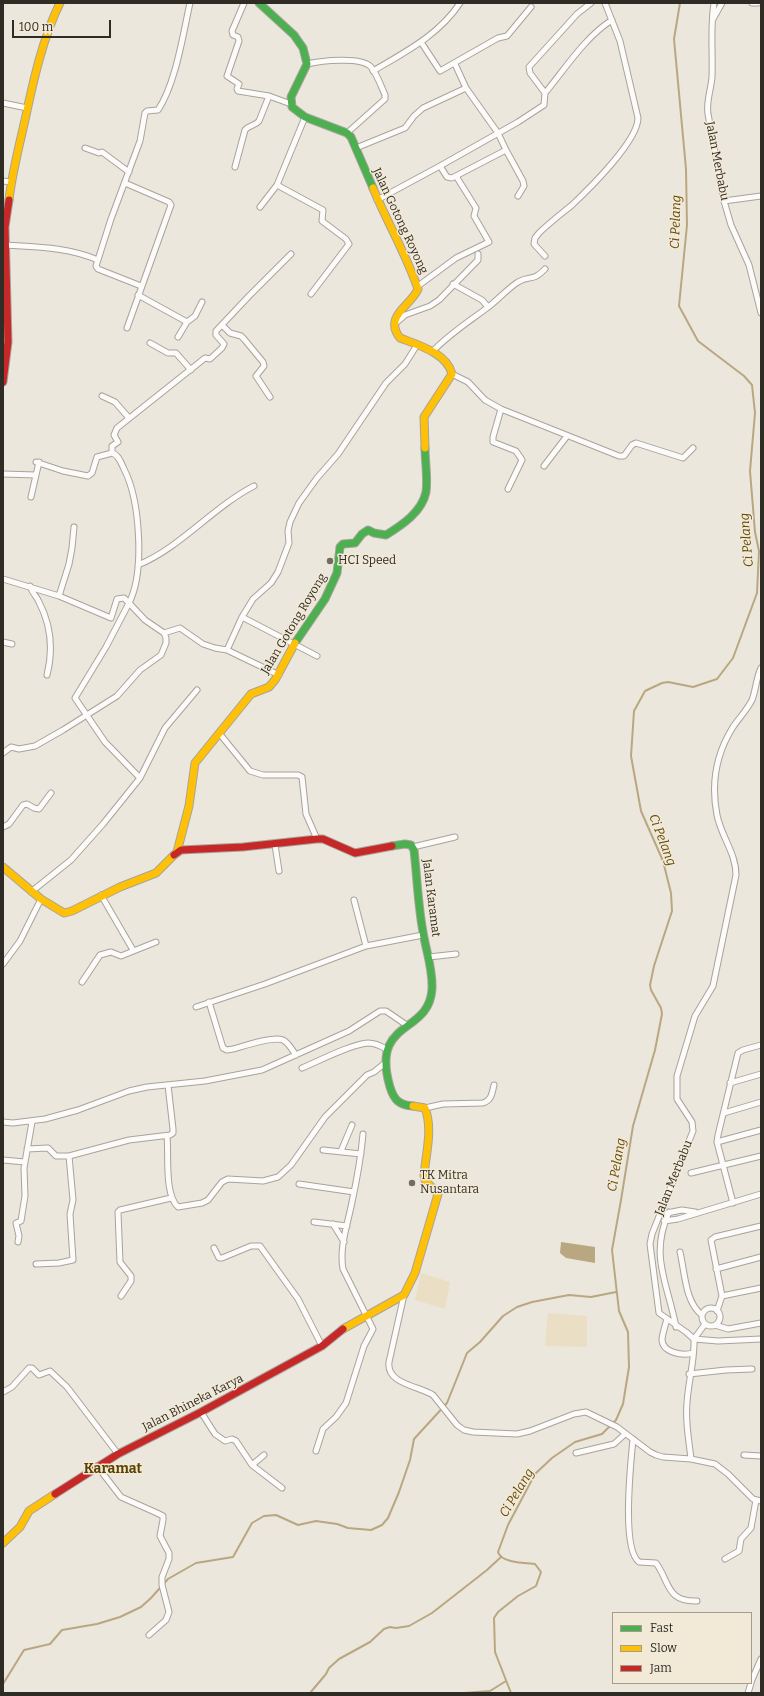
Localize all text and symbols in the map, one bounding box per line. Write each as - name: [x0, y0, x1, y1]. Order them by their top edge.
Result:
- scale bar: [14, 12, 113, 38]
- text: 100 m: [19, 20, 53, 34]
- street label: Jalan Merbabu: [702, 120, 732, 202]
- street label: Jalan Gotong Royong: [369, 166, 431, 276]
- water label: Ci Pelang: [667, 195, 685, 249]
- water label: Ci Pelang: [737, 512, 757, 568]
- place label: HCI Speed: [338, 554, 396, 568]
- marker: HCI Speed: [325, 556, 335, 566]
- street label: Jalan Gotong Royong: [258, 571, 330, 677]
- water label: Ci Pelang: [645, 812, 679, 868]
- street label: Jalan Karamat: [419, 858, 443, 938]
- water label: Ci Pelang: [605, 1137, 629, 1193]
- street label: Jalan Merbabu: [652, 1138, 696, 1218]
- place label: TK Mitra Nusantara: [420, 1169, 479, 1197]
- marker: TK Mitra Nusantara: [407, 1178, 417, 1188]
- street label: Jalan Bhineka Karya: [140, 1371, 246, 1435]
- district label: Karamat: [84, 1461, 142, 1477]
- water label: Ci Pelang: [496, 1466, 538, 1520]
- legend: [612, 1612, 752, 1684]
- text: Fast: [650, 1621, 673, 1635]
- text: Slow: [650, 1641, 677, 1655]
- text: Jam: [650, 1661, 672, 1675]

